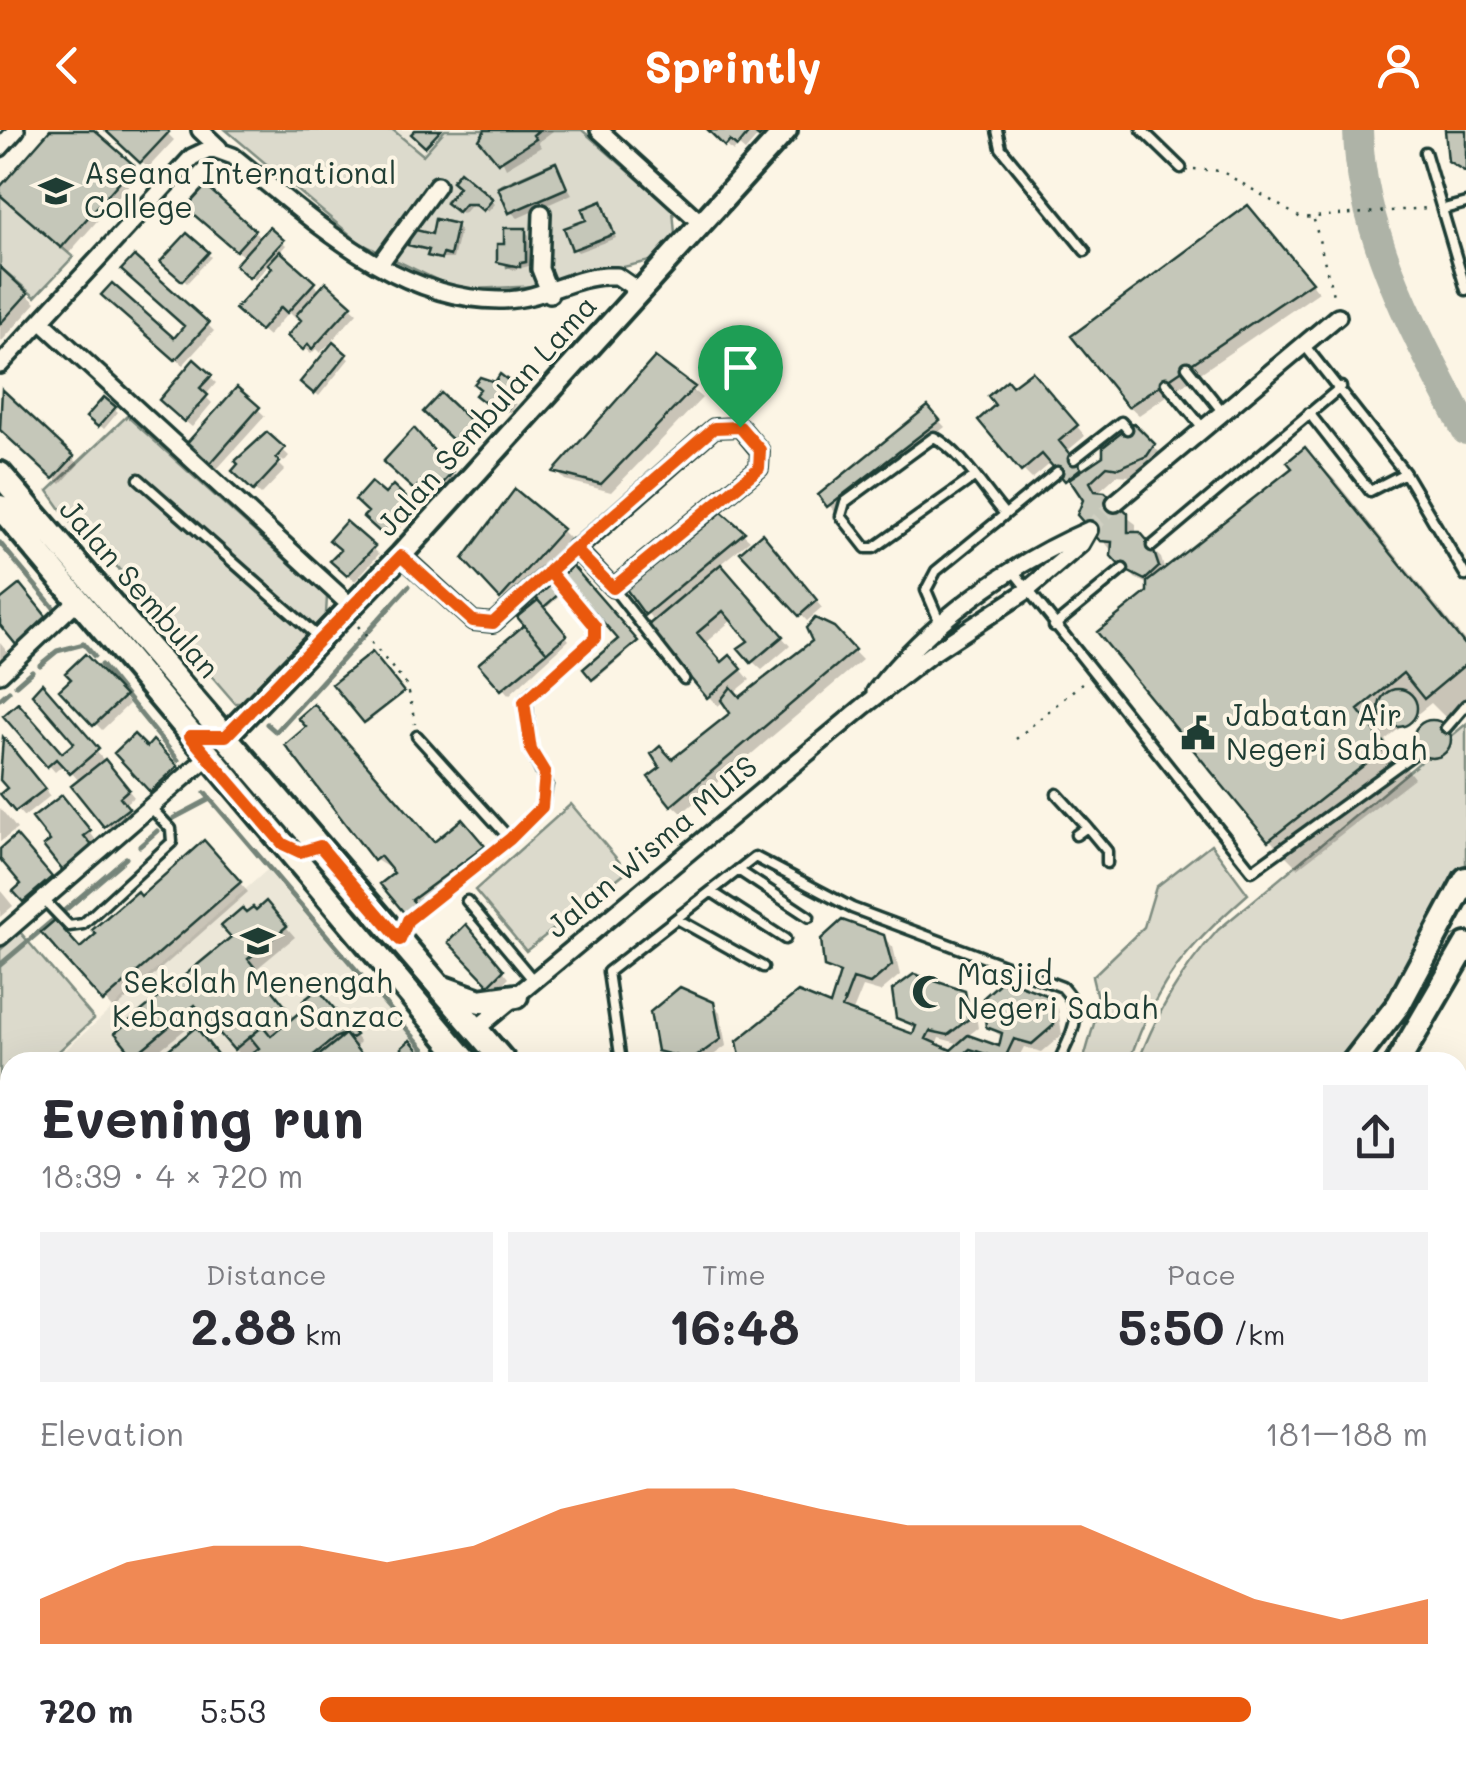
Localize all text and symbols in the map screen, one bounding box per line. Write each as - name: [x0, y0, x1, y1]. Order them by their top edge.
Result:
- text: Sprintly: [644, 36, 822, 94]
- icon: back: [40, 38, 95, 93]
- icon: person: [1371, 38, 1426, 93]
- place label: Aseana International College: [84, 152, 396, 226]
- school or university icon: Aseana International College: [37, 172, 75, 210]
- street label: Jalan Sembulan Lama: [366, 285, 605, 544]
- pin: [698, 325, 783, 428]
- icon: arrive: [713, 340, 768, 395]
- street label: Jalan Sembulan: [51, 490, 230, 686]
- place label: Jabatan Air Negeri Sabah: [1226, 694, 1427, 768]
- public building icon: Jabatan Air Negeri Sabah: [1179, 714, 1217, 752]
- street label: Jalan Wisma MUIS: [537, 745, 765, 946]
- school or university icon: Sekolah Menengah Kebangsaan Sanzac: [239, 922, 277, 960]
- place label: Masjid Negeri Sabah: [957, 953, 1158, 1027]
- place label: Sekolah Menengah Kebangsaan Sanzac: [112, 961, 404, 1035]
- mosque icon: Masjid Negeri Sabah: [910, 973, 948, 1011]
- text: Evening run: [40, 1080, 364, 1152]
- button: share: [1323, 1085, 1428, 1190]
- text: 18:39 · 4 × 720 m: [40, 1154, 303, 1196]
- text: Distance: [206, 1256, 327, 1292]
- text: Time: [702, 1256, 766, 1292]
- text: Pace: [1167, 1256, 1236, 1292]
- text: 2.88: [191, 1292, 296, 1358]
- text: 16:48: [669, 1292, 799, 1358]
- text: 5:50: [1118, 1292, 1224, 1358]
- text: km: [296, 1316, 342, 1352]
- text: /km: [1224, 1316, 1285, 1352]
- text: Elevation: [40, 1412, 184, 1454]
- text: 181–188 m: [1265, 1412, 1428, 1454]
- text: 720 m: [40, 1689, 133, 1731]
- text: 5:53: [200, 1689, 266, 1731]

